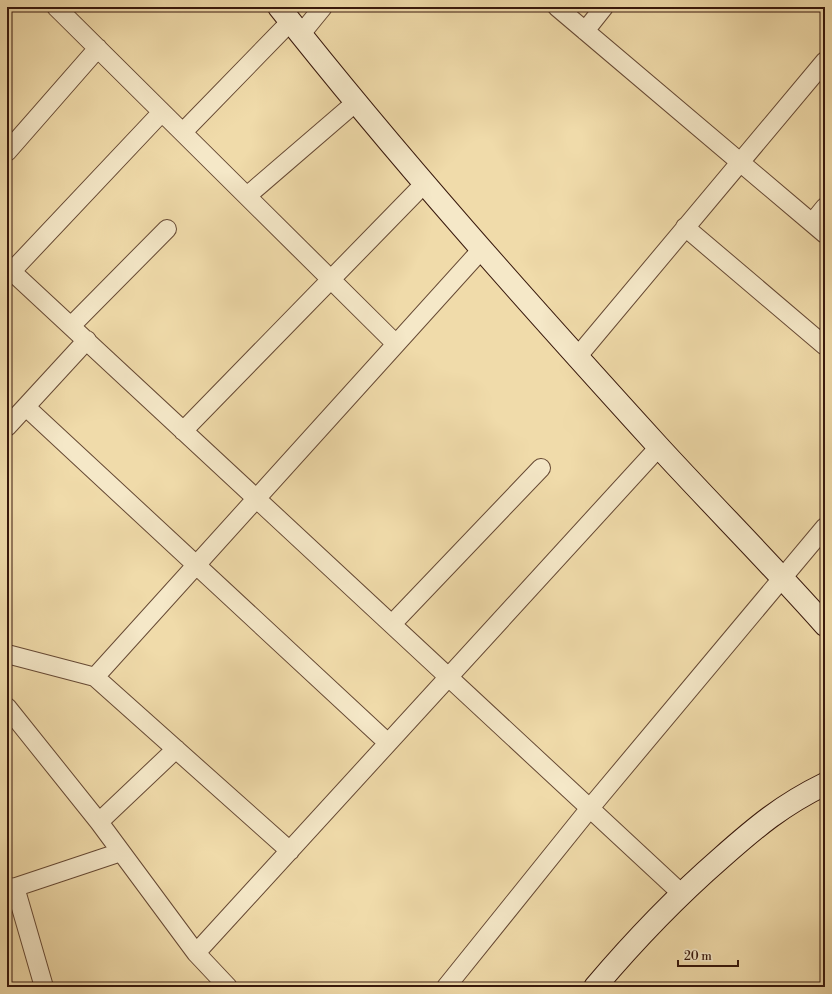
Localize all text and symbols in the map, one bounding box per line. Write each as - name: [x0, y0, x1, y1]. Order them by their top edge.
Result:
- scale bar: [678, 942, 738, 968]
- text: 20 m: [684, 949, 712, 964]

